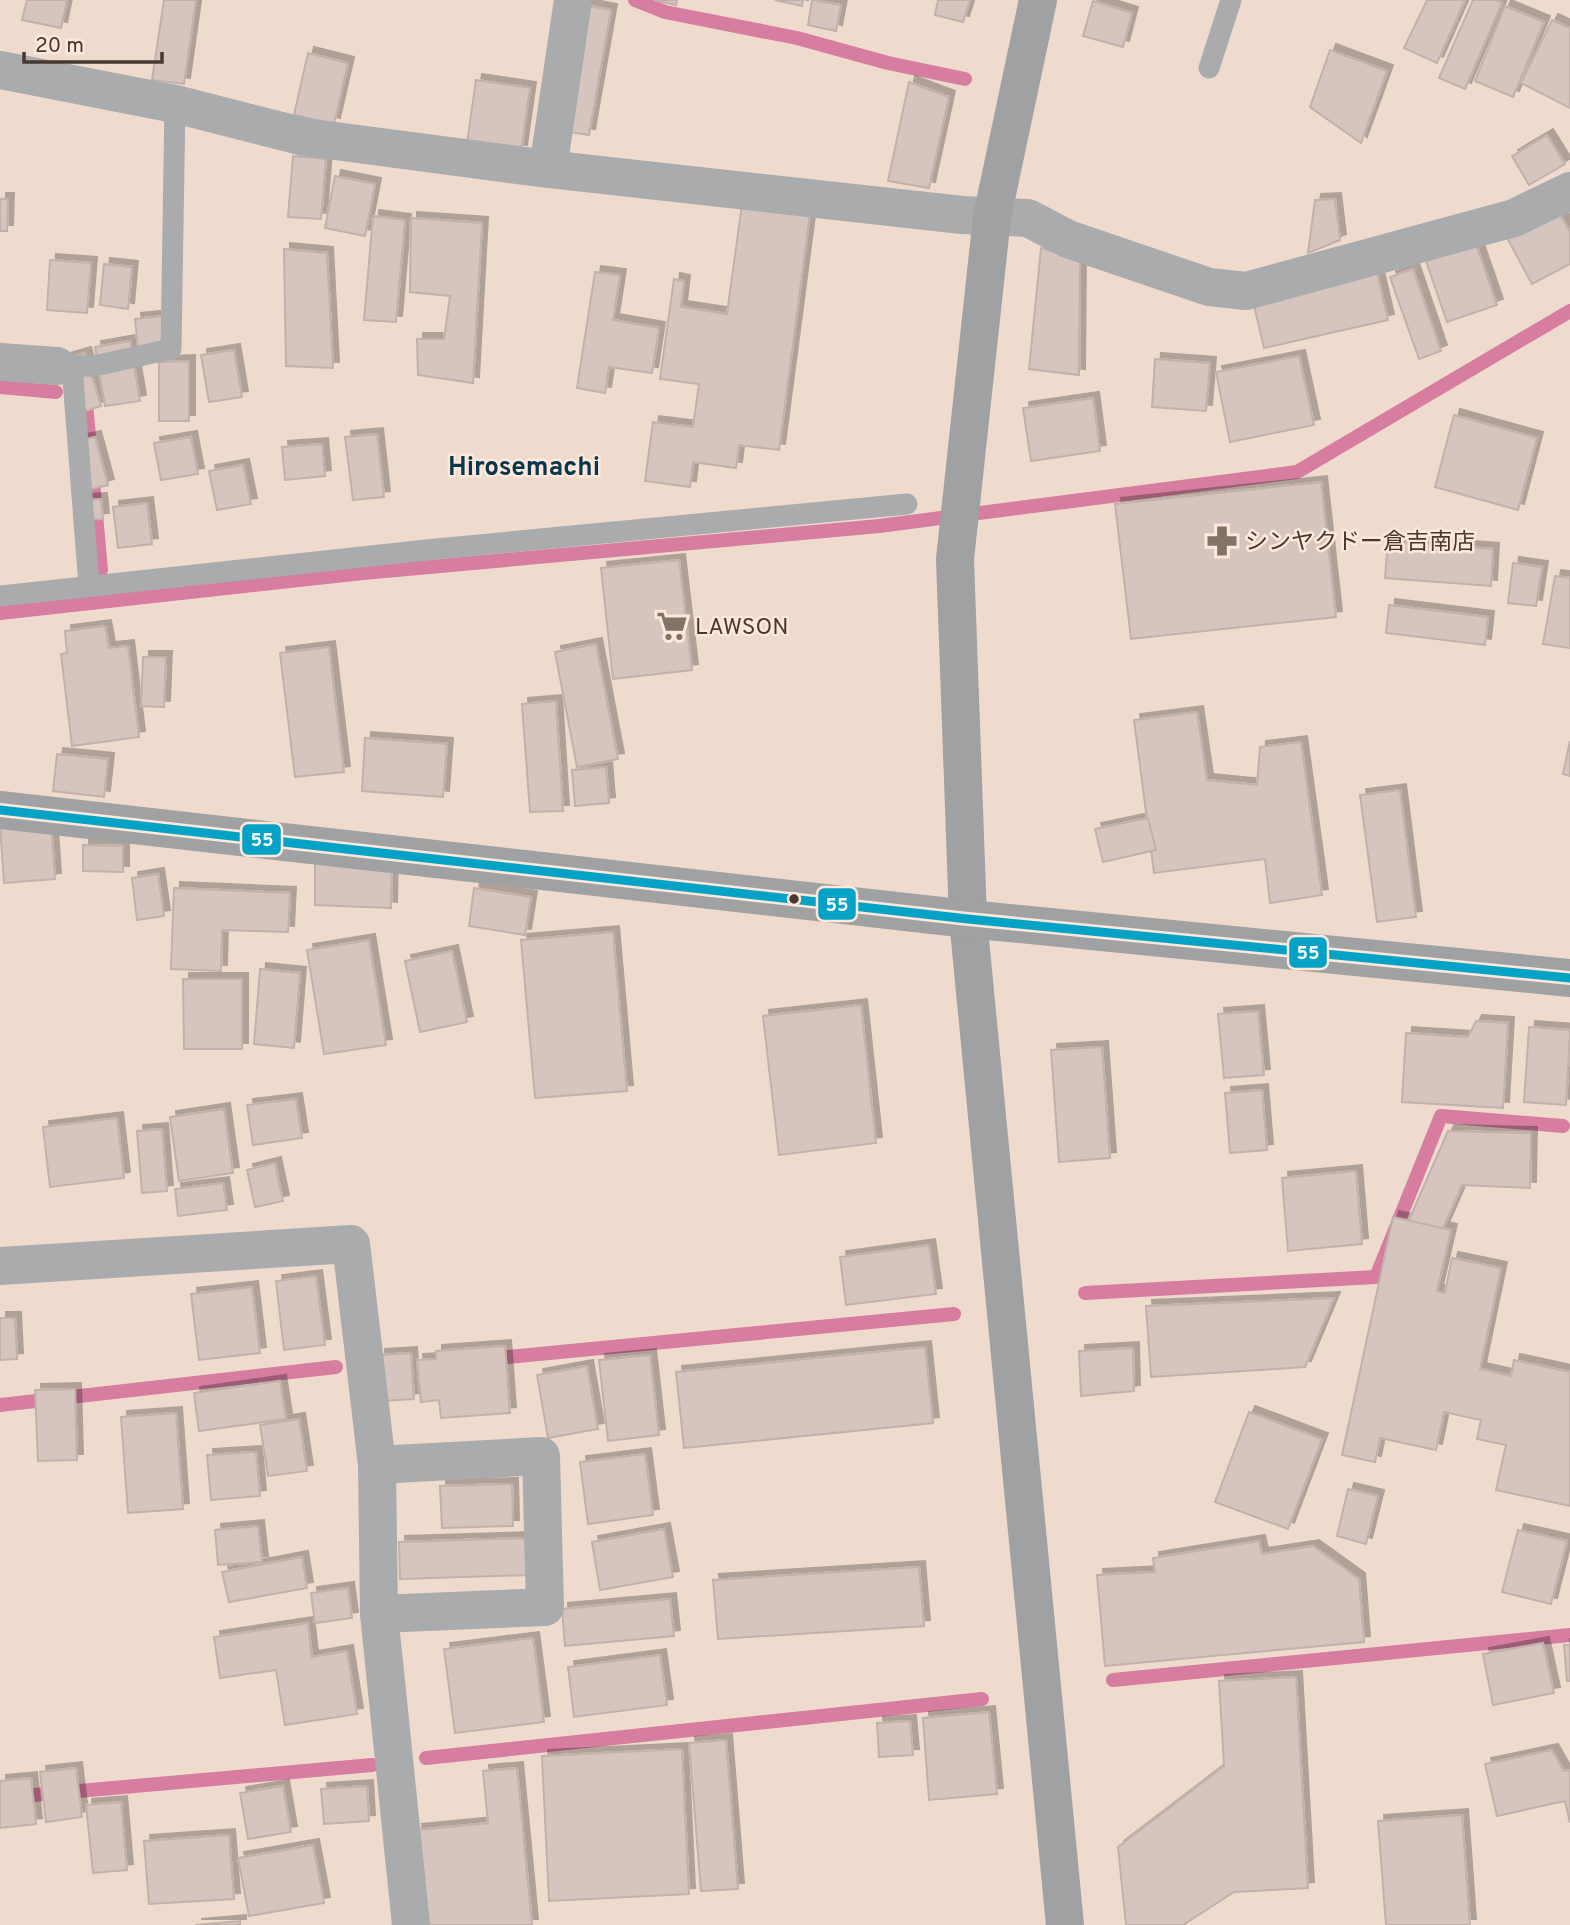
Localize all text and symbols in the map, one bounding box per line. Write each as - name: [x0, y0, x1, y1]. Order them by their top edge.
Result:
- scale bar: [24, 21, 163, 65]
- text: 20 m: [35, 33, 84, 60]
- district label: Hirosemachi: [448, 452, 600, 485]
- pharmacy icon: シンヤクドー倉吉南店: [1205, 524, 1239, 558]
- place label: シンヤクドー倉吉南店: [1245, 529, 1475, 558]
- supermarket icon: LAWSON: [655, 609, 689, 643]
- place label: LAWSON: [695, 614, 788, 643]
- line badge: 55: [241, 823, 282, 856]
- text: 55: [250, 829, 274, 853]
- line badge: 55: [817, 887, 857, 921]
- unlabelled marker: [787, 892, 801, 906]
- text: 55: [825, 894, 849, 918]
- line badge: 55: [1288, 936, 1328, 969]
- text: 55: [1296, 942, 1320, 966]

